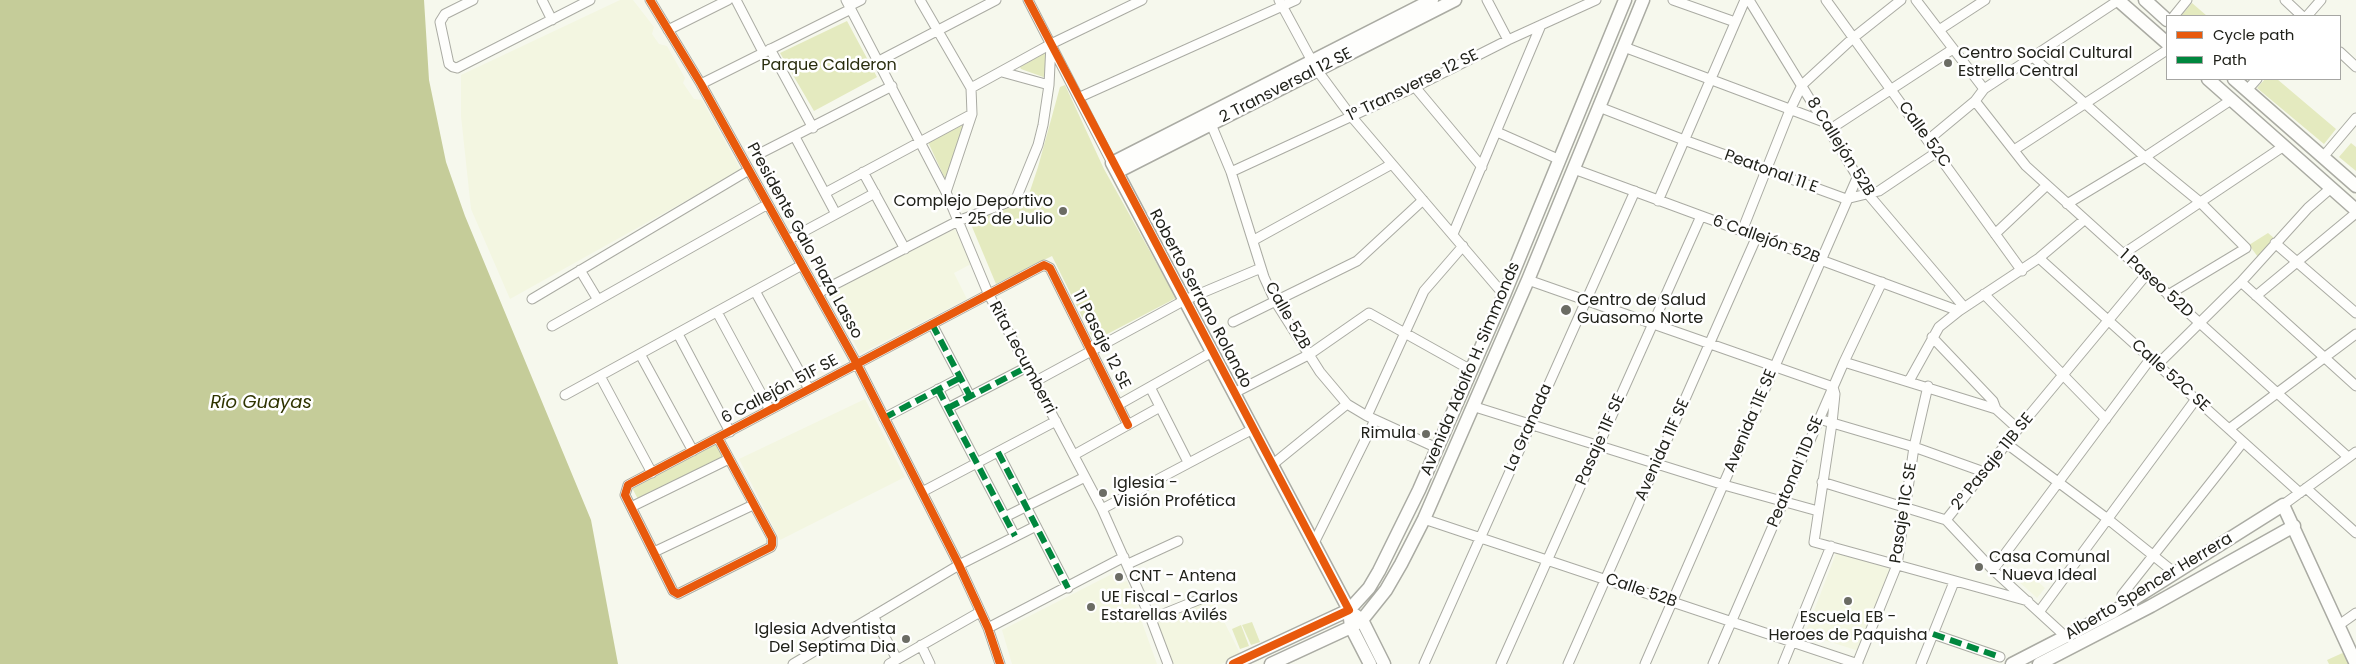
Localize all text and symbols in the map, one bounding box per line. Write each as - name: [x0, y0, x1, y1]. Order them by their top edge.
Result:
- legend: [2166, 15, 2341, 80]
- text: Cycle path: [2213, 24, 2294, 45]
- street label: 2 Transversal 12 SE: [1217, 44, 1355, 128]
- place label: Centro Social Cultural Estrella Central: [1958, 44, 2132, 82]
- street label: 1° Transverse 12 SE: [1344, 46, 1482, 126]
- text: Path: [2213, 49, 2247, 70]
- park label: Parque Calderon: [761, 56, 897, 76]
- marker: Centro Social Cultural Estrella Central: [1942, 57, 1954, 69]
- street label: 8 Callejón 52B: [1802, 94, 1878, 200]
- street label: Calle 52C: [1894, 98, 1954, 172]
- street label: Presidente Galo Plaza Lasso: [742, 140, 866, 342]
- street label: Peatonal 11 E: [1722, 146, 1820, 198]
- place label: Complejo Deportivo - 25 de Julio: [894, 192, 1053, 230]
- marker: Complejo Deportivo - 25 de Julio: [1057, 205, 1069, 217]
- street label: Roberto Serrano Rolando: [1145, 206, 1255, 392]
- street label: 6 Callejón 52B: [1710, 212, 1822, 268]
- street label: 1 Paseo 52D: [2115, 246, 2197, 322]
- street label: Avenida Adolfo H. Simmonds: [1417, 259, 1525, 479]
- street label: Calle 52B: [1260, 279, 1314, 353]
- street label: 11 Pasaje 12 SE: [1068, 287, 1134, 393]
- place label: Centro de Salud Guasomo Norte: [1577, 291, 1706, 329]
- street label: Rita Lecumberri: [984, 299, 1060, 417]
- marker: Centro de Salud Guasomo Norte: [1559, 303, 1573, 317]
- street label: Calle 52C SE: [2127, 336, 2213, 416]
- street label: 6 Callejón 51F SE: [718, 351, 842, 429]
- street label: Avenida 11E SE: [1721, 367, 1781, 475]
- street label: La Granada: [1501, 381, 1557, 475]
- water label: Río Guayas: [210, 392, 312, 414]
- street label: Pasaje 11F SE: [1572, 392, 1630, 488]
- street label: Avenida 11F SE: [1632, 396, 1694, 504]
- street label: 2° Pasaje 11B SE: [1948, 410, 2038, 514]
- street label: Peatonal 11D SE: [1764, 414, 1828, 530]
- place label: Rimula: [1361, 424, 1416, 444]
- marker: Rimula: [1420, 428, 1432, 440]
- street label: Pasaje 11C SE: [1887, 461, 1921, 565]
- place label: Iglesia - Visión Profética: [1113, 474, 1236, 512]
- marker: Iglesia - Visión Profética: [1097, 487, 1109, 499]
- street label: Alberto Spencer Herrera: [2062, 529, 2236, 645]
- place label: Casa Comunal - Nueva Ideal: [1989, 548, 2110, 586]
- marker: Casa Comunal - Nueva Ideal: [1973, 561, 1985, 573]
- place label: CNT - Antena: [1129, 567, 1236, 587]
- street label: Calle 52B: [1603, 570, 1679, 612]
- marker: CNT - Antena: [1113, 571, 1125, 583]
- place label: UE Fiscal - Carlos Estarellas Avilés: [1101, 588, 1238, 626]
- marker: Escuela EB - Heroes de Paquisha: [1842, 595, 1854, 607]
- marker: UE Fiscal - Carlos Estarellas Avilés: [1085, 601, 1097, 613]
- place label: Escuela EB - Heroes de Paquisha: [1768, 608, 1928, 646]
- place label: Iglesia Adventista Del Septima Dia: [755, 620, 896, 658]
- marker: Iglesia Adventista Del Septima Dia: [900, 633, 912, 645]

